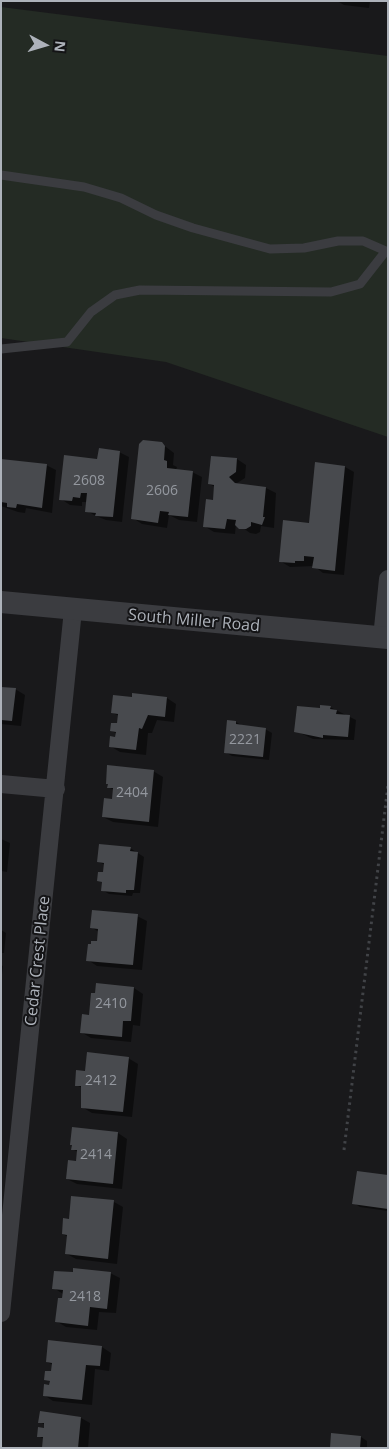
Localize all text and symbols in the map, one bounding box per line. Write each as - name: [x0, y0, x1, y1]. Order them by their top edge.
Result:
- north arrow: [20, 20, 70, 70]
- text: N: [50, 40, 70, 53]
- house number: 2608: [73, 473, 105, 489]
- house number: 2606: [146, 483, 178, 499]
- street label: South Miller Road: [127, 606, 261, 636]
- house number: 2221: [229, 732, 261, 748]
- house number: 2404: [116, 785, 148, 801]
- street label: Cedar Crest Place: [22, 895, 54, 1027]
- house number: 2410: [95, 996, 127, 1012]
- house number: 2412: [85, 1073, 117, 1089]
- house number: 2414: [80, 1147, 112, 1163]
- house number: 2418: [69, 1289, 101, 1305]

